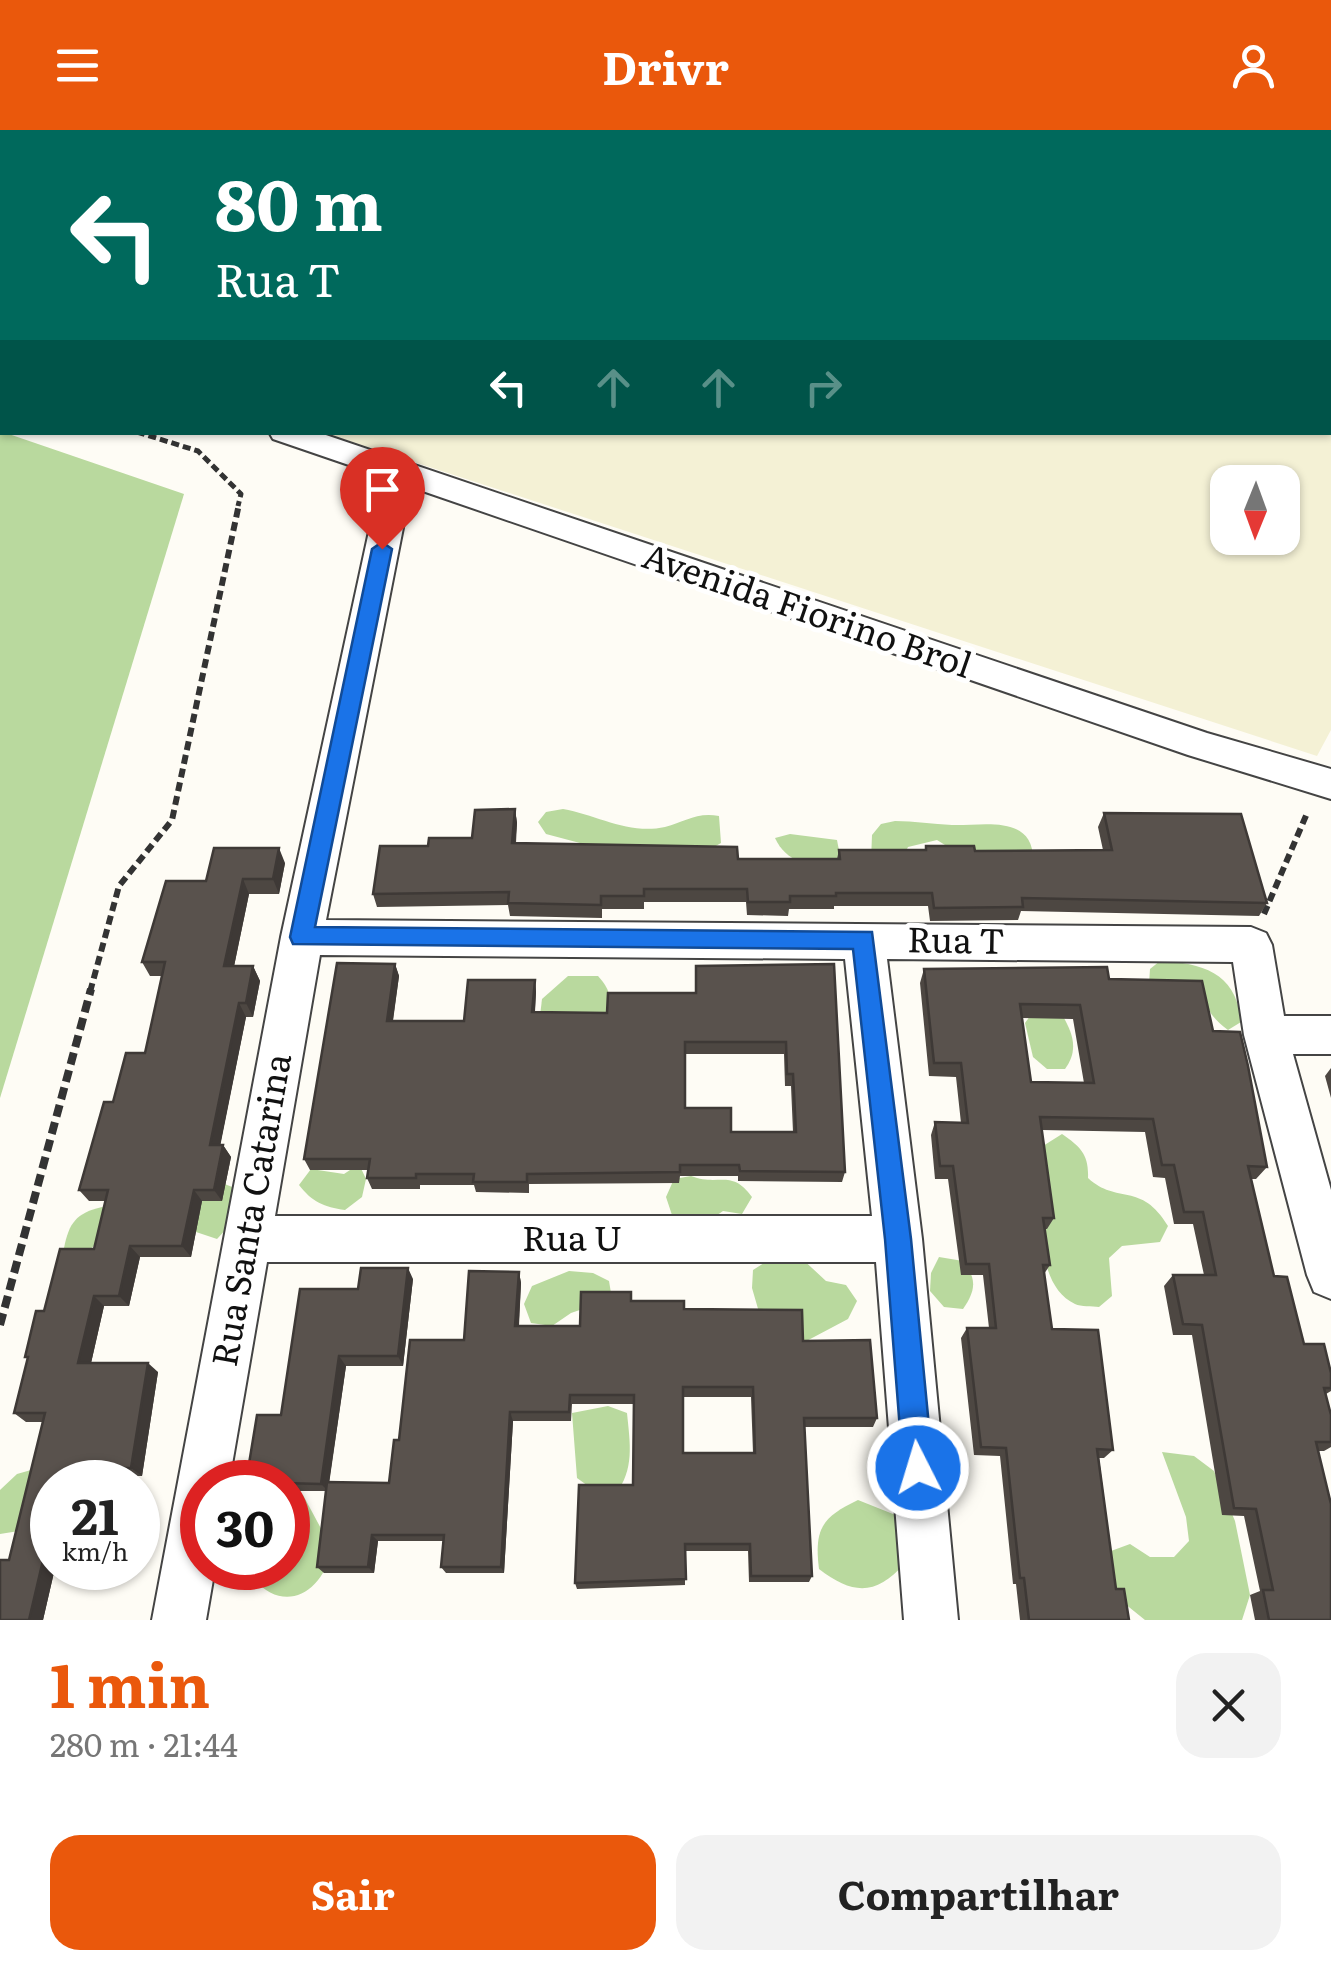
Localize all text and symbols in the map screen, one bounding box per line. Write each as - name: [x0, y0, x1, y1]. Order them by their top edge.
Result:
- text: Drivr: [602, 32, 729, 99]
- icon: menu: [50, 38, 105, 93]
- icon: person: [1226, 38, 1281, 93]
- text: 80 m: [215, 149, 383, 253]
- icon: left: [50, 170, 180, 300]
- text: Rua T: [215, 244, 341, 311]
- icon: left: [481, 360, 536, 415]
- icon: ahead: [586, 360, 641, 415]
- icon: ahead: [691, 360, 746, 415]
- icon: right: [796, 360, 851, 415]
- pin: [340, 447, 425, 550]
- icon: arrive: [355, 462, 410, 517]
- north arrow: [1210, 465, 1300, 555]
- map controls: [1210, 465, 1300, 555]
- street label: Avenida Fiorino Brol: [636, 527, 980, 689]
- street label: Rua T: [907, 911, 1005, 965]
- street label: Rua Santa Catarina: [196, 1049, 302, 1370]
- street label: Rua U: [522, 1210, 622, 1262]
- position arrow: [866, 1416, 970, 1520]
- speed limit sign: 30: [180, 1460, 310, 1590]
- text: 21: [71, 1476, 119, 1550]
- text: km/h: [62, 1532, 128, 1569]
- text: 1 min: [50, 1637, 210, 1726]
- button: close: [1176, 1653, 1281, 1758]
- text: 280 m · 21:44: [50, 1719, 238, 1767]
- button: Sair: [50, 1835, 656, 1950]
- button: Compartilhar: [676, 1835, 1281, 1950]

